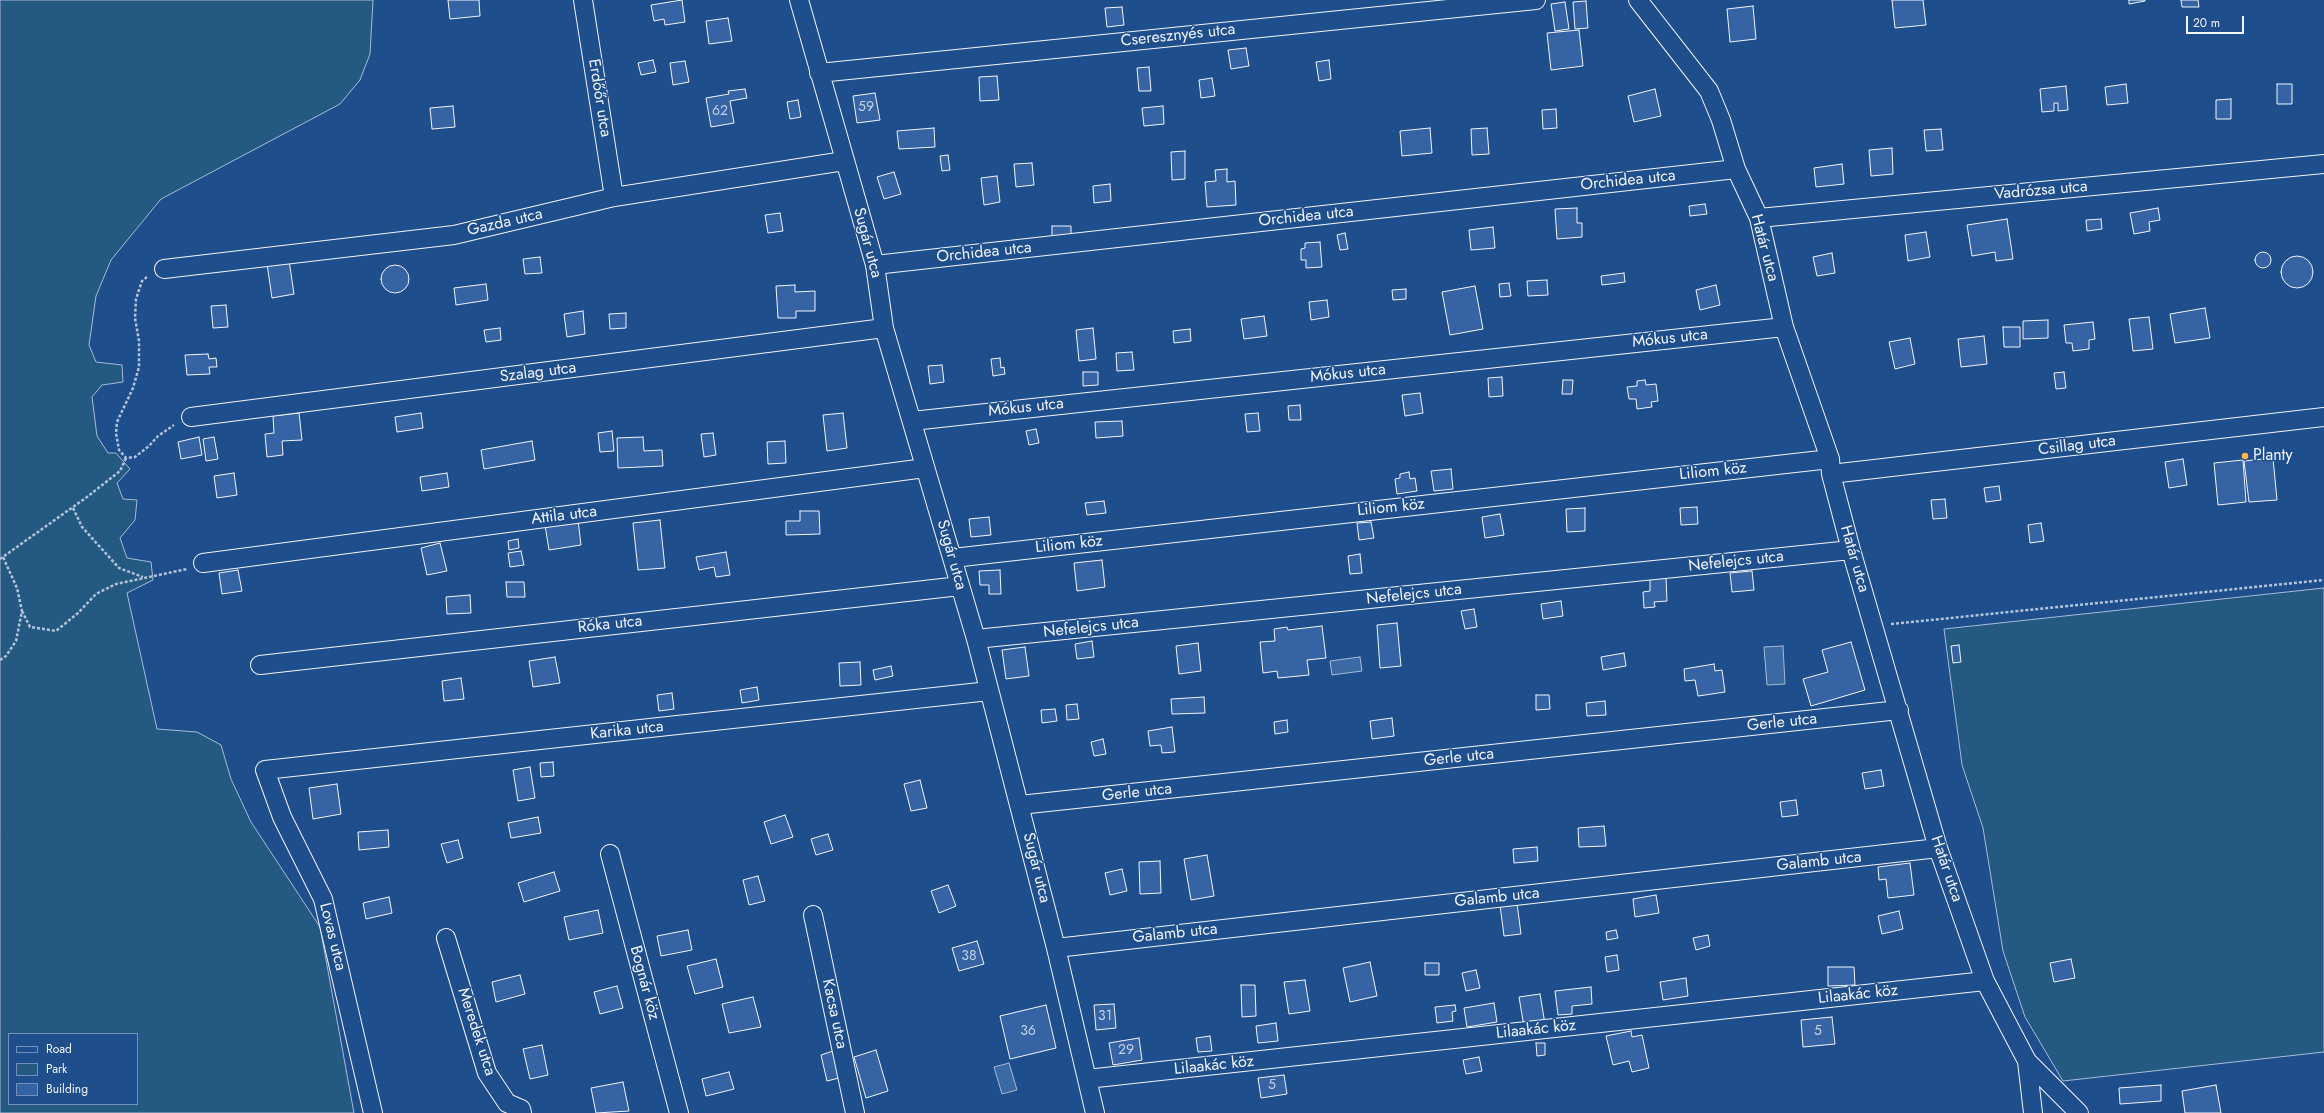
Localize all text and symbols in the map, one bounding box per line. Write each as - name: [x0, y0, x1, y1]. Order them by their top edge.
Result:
- scale bar: [2188, 8, 2246, 34]
- text: 20 m: [2193, 14, 2220, 32]
- street label: Cseresznyés utca: [1120, 20, 1236, 52]
- street label: Erdőőr utca: [583, 58, 615, 138]
- house number: 59: [858, 100, 874, 116]
- house number: 62: [712, 104, 728, 120]
- street label: Orchidea utca: [1579, 166, 1677, 196]
- street label: Vadrózsa utca: [1994, 177, 2088, 205]
- street label: Orchidea utca: [1257, 202, 1355, 232]
- street label: Gazda utca: [465, 205, 545, 241]
- street label: Sugár utca: [848, 206, 886, 280]
- street label: Határ utca: [1746, 212, 1782, 284]
- street label: Orchidea utca: [935, 238, 1033, 268]
- street label: Mókus utca: [1631, 325, 1709, 353]
- street label: Szalag utca: [499, 359, 577, 387]
- street label: Mókus utca: [1309, 360, 1387, 388]
- street label: Mókus utca: [987, 394, 1065, 422]
- street label: Csillag utca: [2037, 432, 2117, 460]
- place label: Planty: [2253, 446, 2292, 466]
- marker: Planty: [2240, 451, 2250, 461]
- street label: Liliom köz: [1678, 459, 1748, 485]
- street label: Liliom köz: [1356, 495, 1426, 521]
- street label: Attila utca: [530, 502, 598, 530]
- street label: Sugár utca: [932, 518, 970, 592]
- street label: Határ utca: [1835, 523, 1873, 595]
- street label: Liliom köz: [1034, 532, 1104, 558]
- street label: Nefelejcs utca: [1687, 547, 1785, 577]
- street label: Nefelejcs utca: [1365, 580, 1463, 610]
- street label: Róka utca: [577, 612, 643, 638]
- street label: Nefelejcs utca: [1042, 613, 1140, 643]
- street label: Gerle utca: [1746, 710, 1818, 736]
- street label: Karika utca: [589, 718, 665, 744]
- street label: Gerle utca: [1423, 745, 1495, 771]
- street label: Gerle utca: [1101, 780, 1173, 806]
- street label: Sugár utca: [1018, 831, 1054, 905]
- street label: Határ utca: [1926, 833, 1966, 905]
- street label: Galamb utca: [1776, 848, 1862, 876]
- street label: Galamb utca: [1454, 884, 1540, 912]
- street label: Lovas utca: [314, 901, 350, 973]
- street label: Galamb utca: [1132, 920, 1218, 948]
- street label: Bognár köz: [625, 944, 663, 1022]
- house number: 38: [961, 949, 977, 965]
- street label: Kacsa utca: [817, 977, 851, 1051]
- street label: Lilaakác köz: [1817, 981, 1899, 1009]
- street label: Meredek utca: [453, 986, 499, 1078]
- house number: 31: [1098, 1009, 1112, 1025]
- street label: Lilaakác köz: [1495, 1016, 1577, 1044]
- house number: 36: [1020, 1024, 1036, 1040]
- house number: 5: [1814, 1024, 1822, 1040]
- legend: [8, 1033, 138, 1105]
- text: Road: [46, 1040, 72, 1058]
- house number: 29: [1118, 1043, 1134, 1059]
- street label: Lilaakác köz: [1173, 1052, 1255, 1080]
- text: Park: [46, 1060, 67, 1078]
- house number: 5: [1268, 1078, 1276, 1094]
- text: Building: [46, 1080, 88, 1098]

